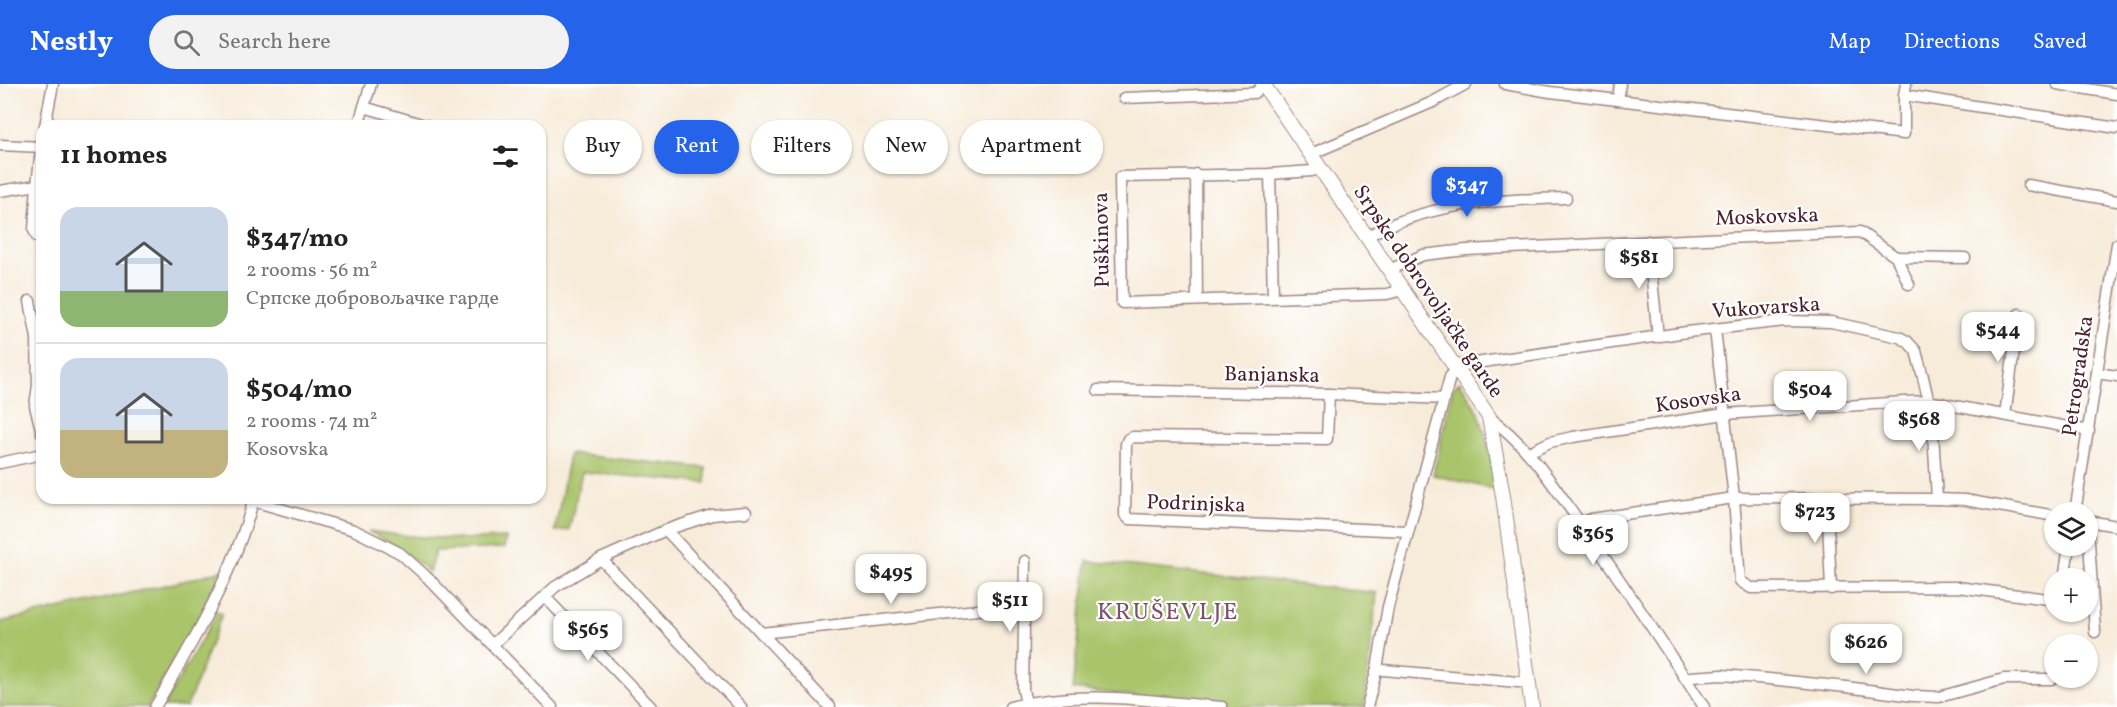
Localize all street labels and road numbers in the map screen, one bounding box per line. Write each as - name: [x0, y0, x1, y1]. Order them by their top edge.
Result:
- street label: Srpske dobrovoljačke garde: [1345, 180, 1510, 404]
- street label: Puškinova: [1087, 192, 1118, 288]
- street label: Moskovska: [1715, 201, 1819, 234]
- street label: Vukovarska: [1711, 290, 1821, 327]
- street label: Petrogradska: [2056, 314, 2101, 439]
- street label: Banjanska: [1224, 360, 1320, 391]
- street label: Kosovska: [1653, 380, 1743, 421]
- street label: Podrinjska: [1146, 488, 1246, 521]

